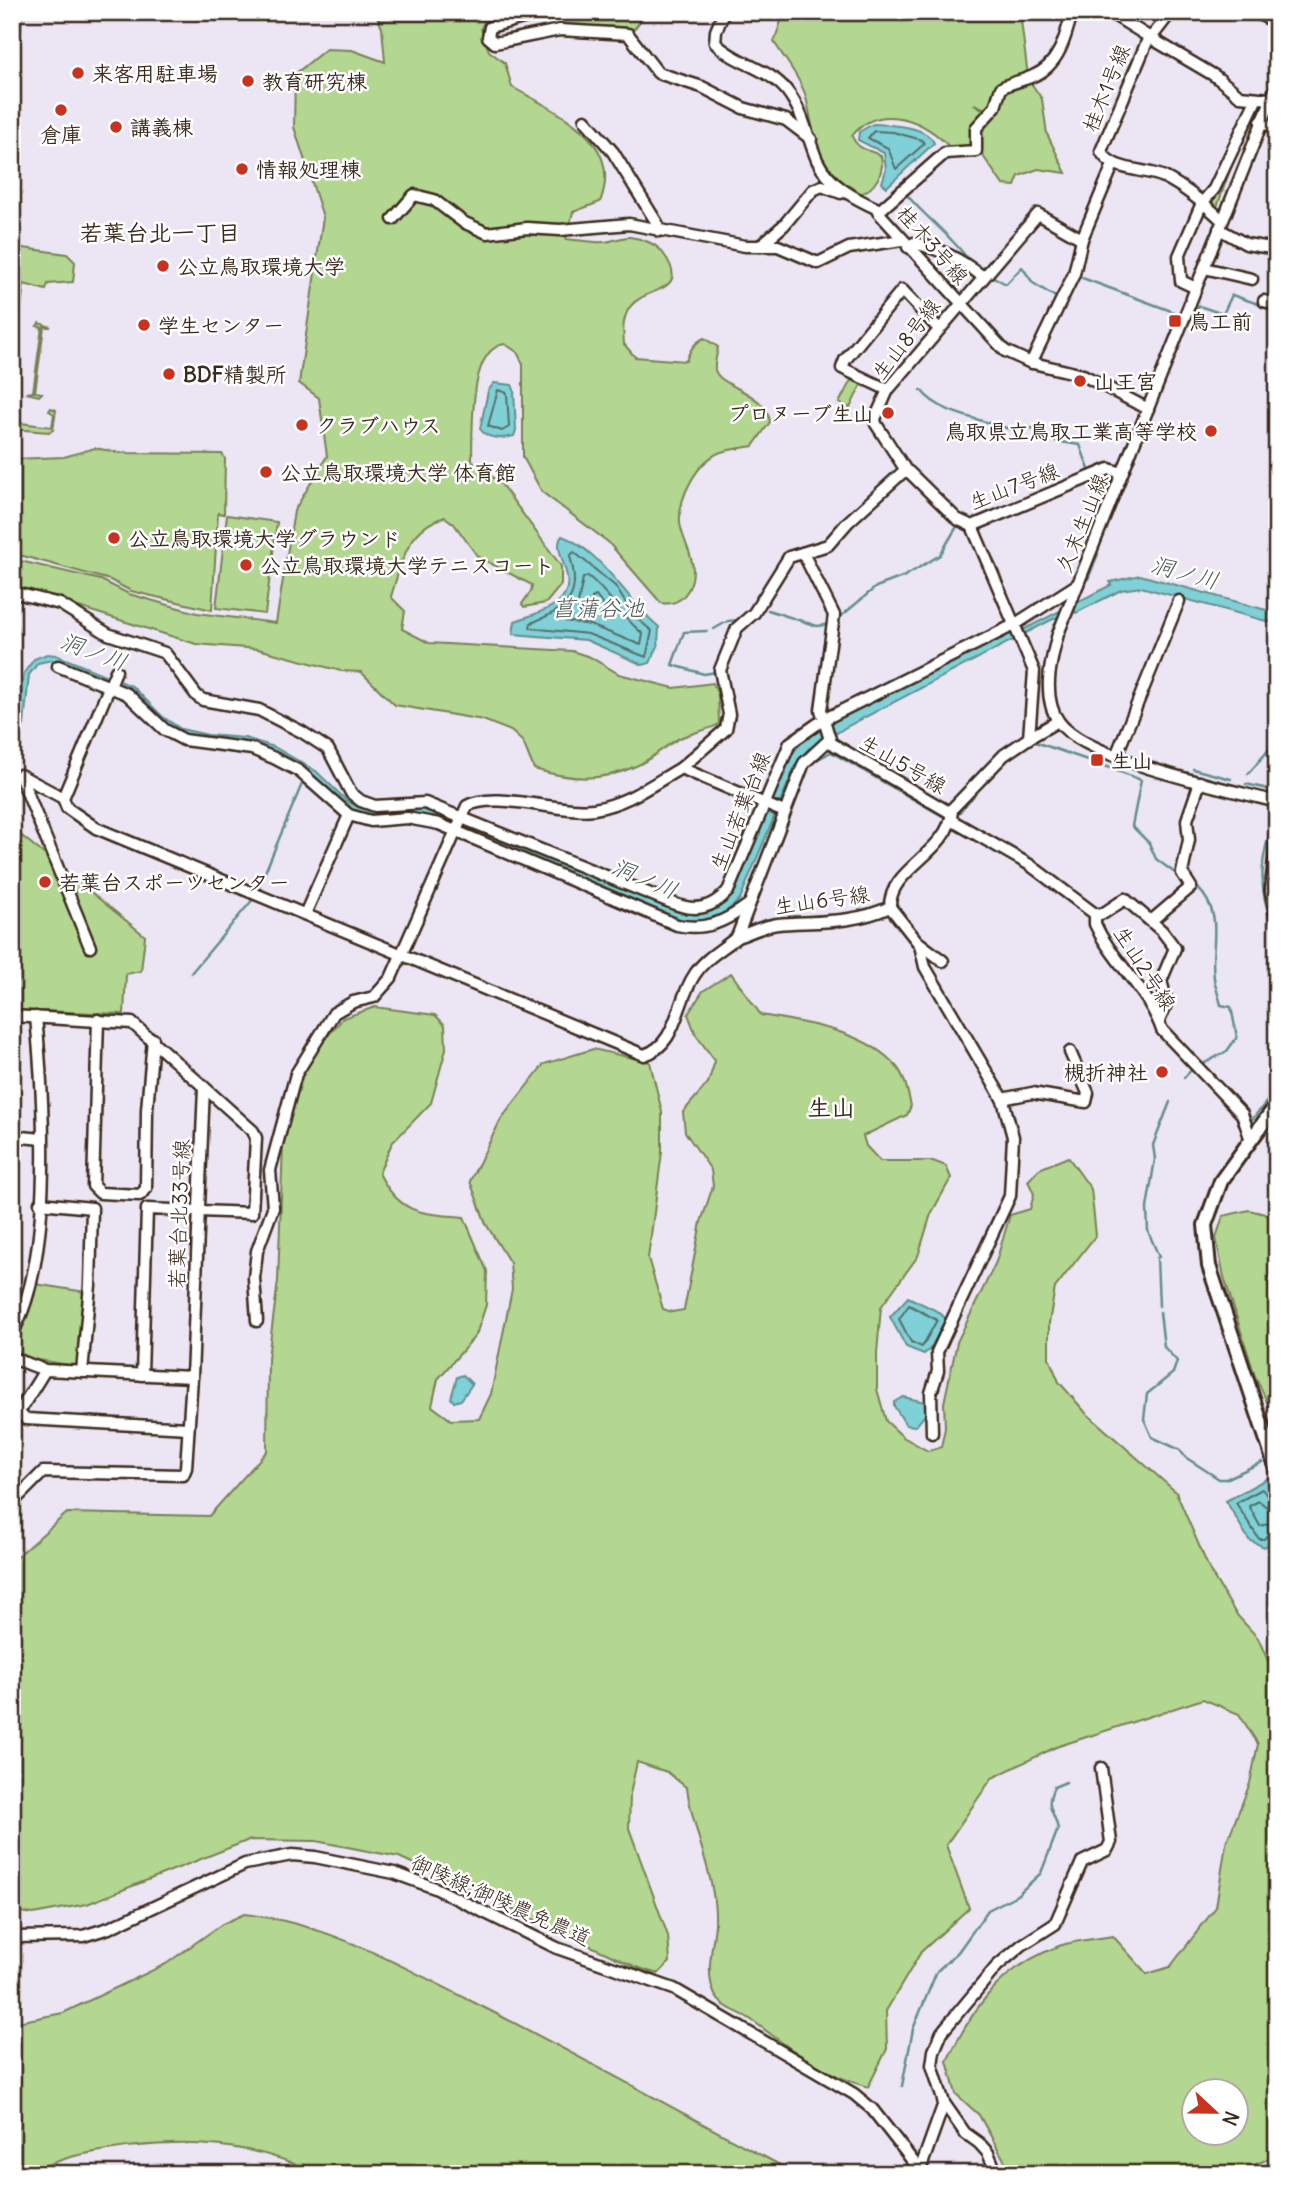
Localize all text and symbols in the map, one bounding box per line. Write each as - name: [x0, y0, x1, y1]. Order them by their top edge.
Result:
- street label: 桂木1号線: [1076, 40, 1136, 136]
- place label: 来客用駐車場: [92, 60, 218, 87]
- marker: 来客用駐車場: [70, 65, 86, 81]
- place label: 教育研究棟: [262, 68, 367, 95]
- marker: 教育研究棟: [240, 73, 256, 89]
- marker: 倉庫: [53, 102, 69, 118]
- place label: 講義棟: [130, 114, 193, 141]
- marker: 講義棟: [108, 119, 124, 135]
- place label: 倉庫: [40, 121, 82, 148]
- place label: 情報処理棟: [256, 156, 361, 183]
- marker: 情報処理棟: [234, 161, 250, 177]
- street label: 桂木3号線: [891, 200, 975, 290]
- district label: 若葉台北一丁目: [80, 218, 241, 247]
- place label: 公立鳥取環境大学: [177, 253, 345, 280]
- marker: 公立鳥取環境大学: [155, 258, 171, 274]
- street label: 生山8号線: [866, 293, 946, 385]
- place label: 鳥工前: [1189, 308, 1252, 335]
- place label: 学生センター: [158, 312, 284, 339]
- marker: 鳥工前: [1167, 313, 1183, 329]
- marker: 学生センター: [136, 317, 152, 333]
- place label: BDF精製所: [183, 361, 287, 388]
- marker: BDF精製所: [161, 366, 177, 382]
- place label: 山王宮: [1094, 368, 1157, 395]
- marker: 山王宮: [1072, 373, 1088, 389]
- place label: プロヌーブ生山: [728, 400, 874, 427]
- marker: プロヌーブ生山: [880, 405, 896, 421]
- place label: クラブハウス: [316, 412, 441, 439]
- marker: クラブハウス: [294, 417, 310, 433]
- place label: 鳥取県立鳥取工業高等学校: [945, 418, 1197, 445]
- marker: 鳥取県立鳥取工業高等学校: [1203, 423, 1219, 439]
- street label: 生山7号線: [965, 457, 1063, 515]
- place label: 公立鳥取環境大学 体育館: [280, 459, 516, 486]
- marker: 公立鳥取環境大学 体育館: [258, 464, 274, 480]
- street label: 久末生山線: [1050, 469, 1114, 577]
- place label: 公立鳥取環境大学グラウンド: [128, 525, 401, 552]
- marker: 公立鳥取環境大学グラウンド: [106, 530, 122, 546]
- water label: 洞ノ川: [1148, 549, 1222, 595]
- place label: 公立鳥取環境大学テニスコート: [260, 552, 554, 579]
- marker: 公立鳥取環境大学テニスコート: [238, 557, 254, 573]
- water label: 菖蒲谷池: [552, 593, 645, 622]
- water label: 洞ノ川: [57, 626, 131, 676]
- street label: 生山5号線: [855, 728, 951, 800]
- place label: 生山: [1111, 747, 1153, 774]
- street label: 生山若葉台線: [704, 748, 776, 874]
- marker: 生山: [1089, 752, 1105, 768]
- water label: 洞ノ川: [608, 851, 682, 905]
- place label: 若葉台スポーツセンター: [59, 869, 290, 896]
- marker: 若葉台スポーツセンター: [37, 874, 53, 890]
- street label: 生山6号線: [773, 880, 871, 920]
- street label: 生山2号線: [1108, 921, 1182, 1015]
- place label: 槻折神社: [1064, 1059, 1148, 1086]
- marker: 槻折神社: [1154, 1064, 1170, 1080]
- district label: 生山: [807, 1092, 855, 1122]
- street label: 若葉台北33号線: [163, 1139, 195, 1289]
- street label: 御陵線;御陵農免農道: [407, 1848, 595, 1952]
- north arrow: [1180, 2078, 1250, 2148]
- text: N: [1217, 2108, 1244, 2129]

